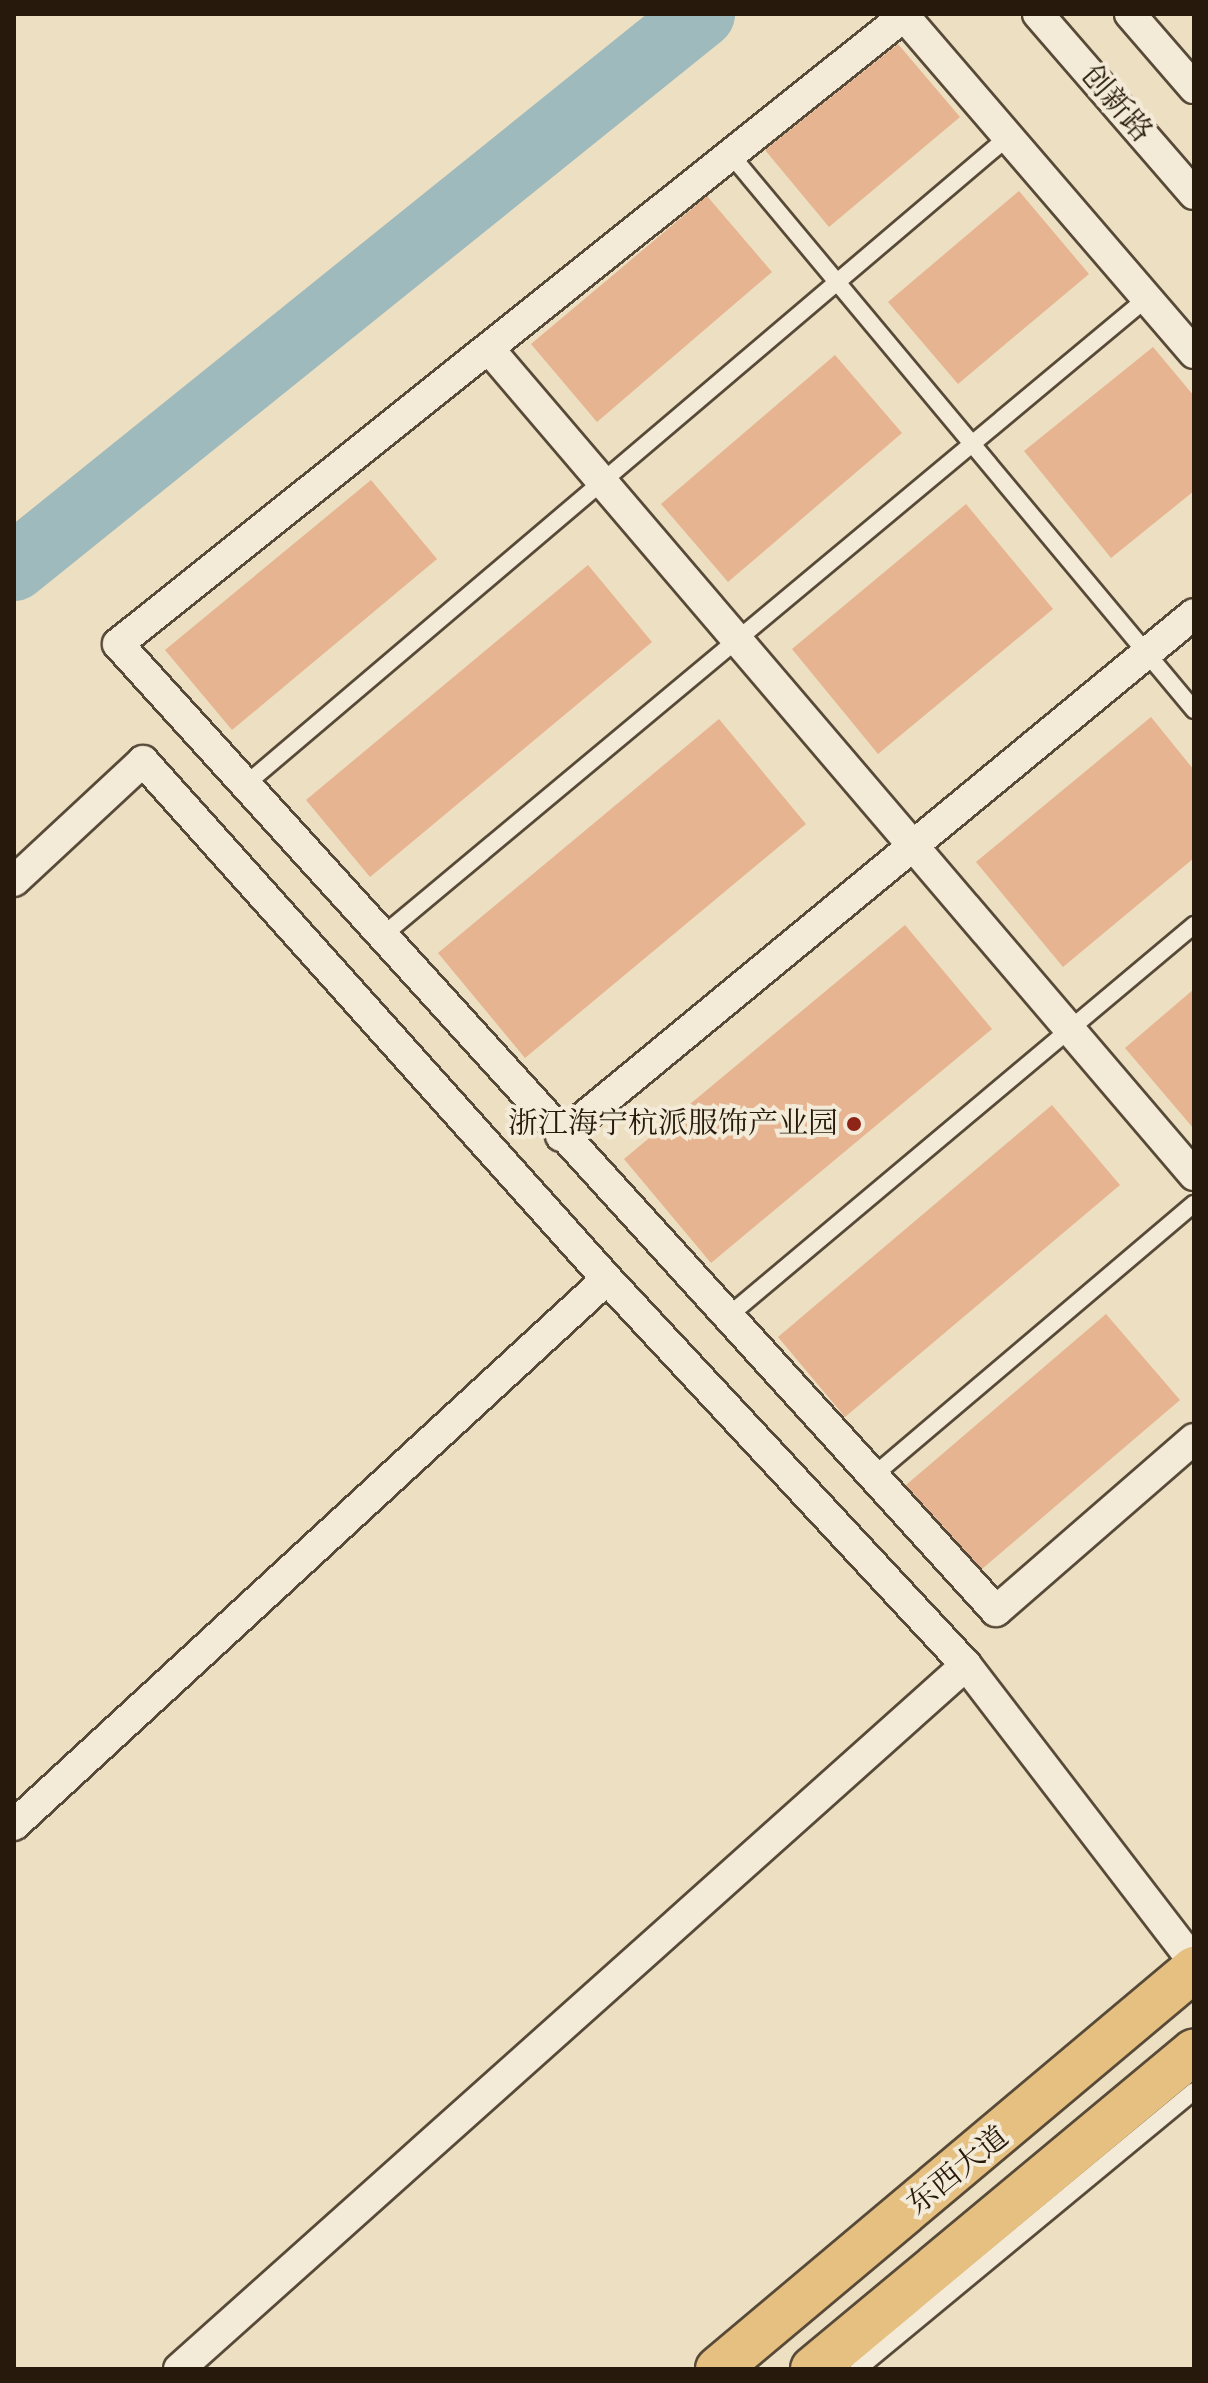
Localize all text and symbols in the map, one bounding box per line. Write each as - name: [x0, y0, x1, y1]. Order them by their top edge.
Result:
- street label: 创新路: [1073, 58, 1159, 150]
- place label: 浙江海宁杭派服饰产业园: [508, 1106, 838, 1142]
- marker: 浙江海宁杭派服饰产业园: [845, 1115, 863, 1133]
- street label: 东西大道: [900, 2119, 1016, 2223]

